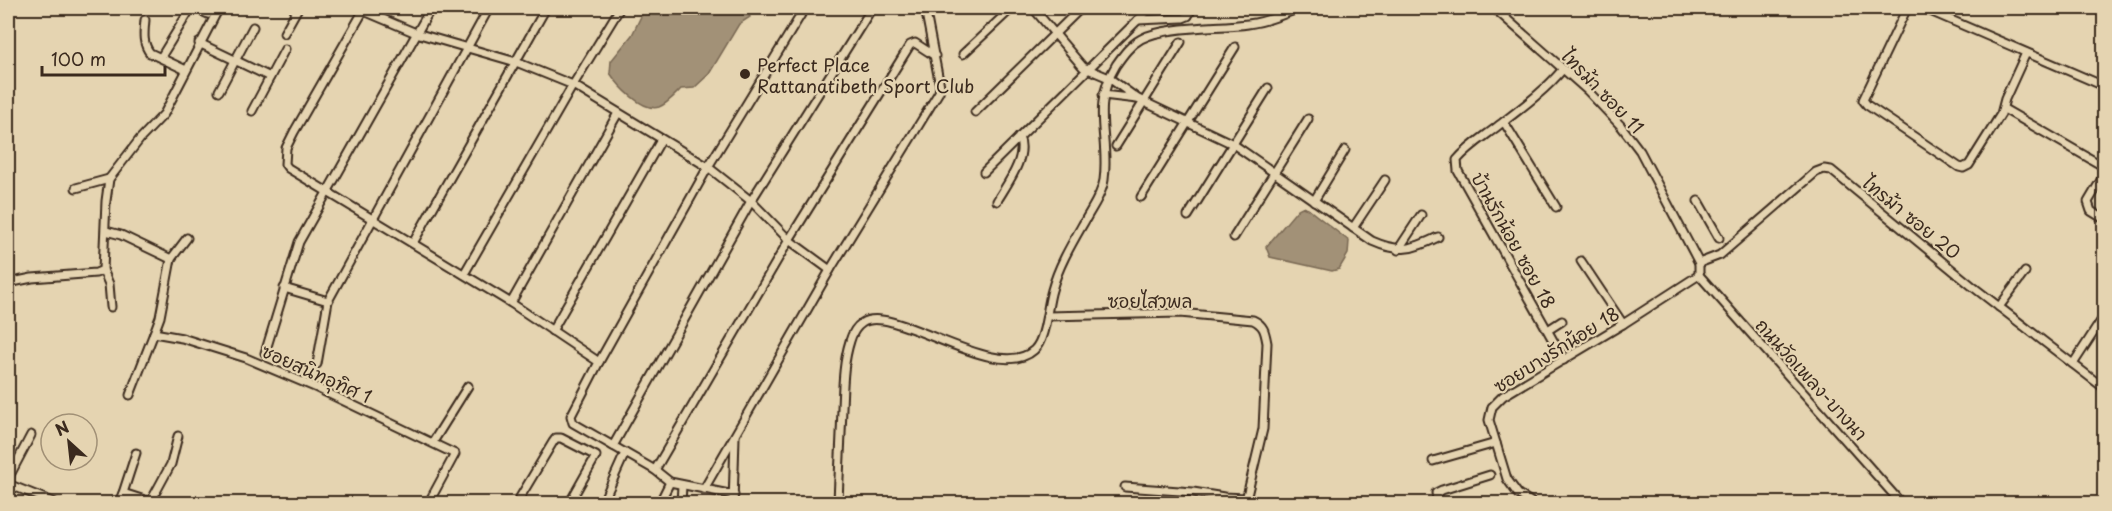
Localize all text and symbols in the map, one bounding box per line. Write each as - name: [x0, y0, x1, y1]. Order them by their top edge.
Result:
- scale bar: [42, 39, 165, 77]
- street label: ไทรม้า ซอย 11: [1555, 42, 1650, 139]
- text: 100 m: [51, 45, 106, 72]
- place label: Perfect Place Rattanatibeth Sport Club: [757, 51, 974, 99]
- marker: Perfect Place Rattanatibeth Sport Club: [738, 67, 752, 81]
- street label: บ้านรักน้อย ซอย 18: [1465, 167, 1563, 313]
- street label: ไทรม้า ซอย 20: [1856, 168, 1967, 265]
- street label: ซอยไสวพล: [1108, 287, 1192, 314]
- street label: ซอยบางรักน้อย 18: [1488, 299, 1624, 399]
- street label: ถนนวัดเพลง-บางนา: [1750, 312, 1874, 446]
- street label: ซอยสนิทอุทิศ 1: [257, 337, 377, 411]
- north arrow: [39, 412, 99, 472]
- text: N: [51, 414, 73, 441]

